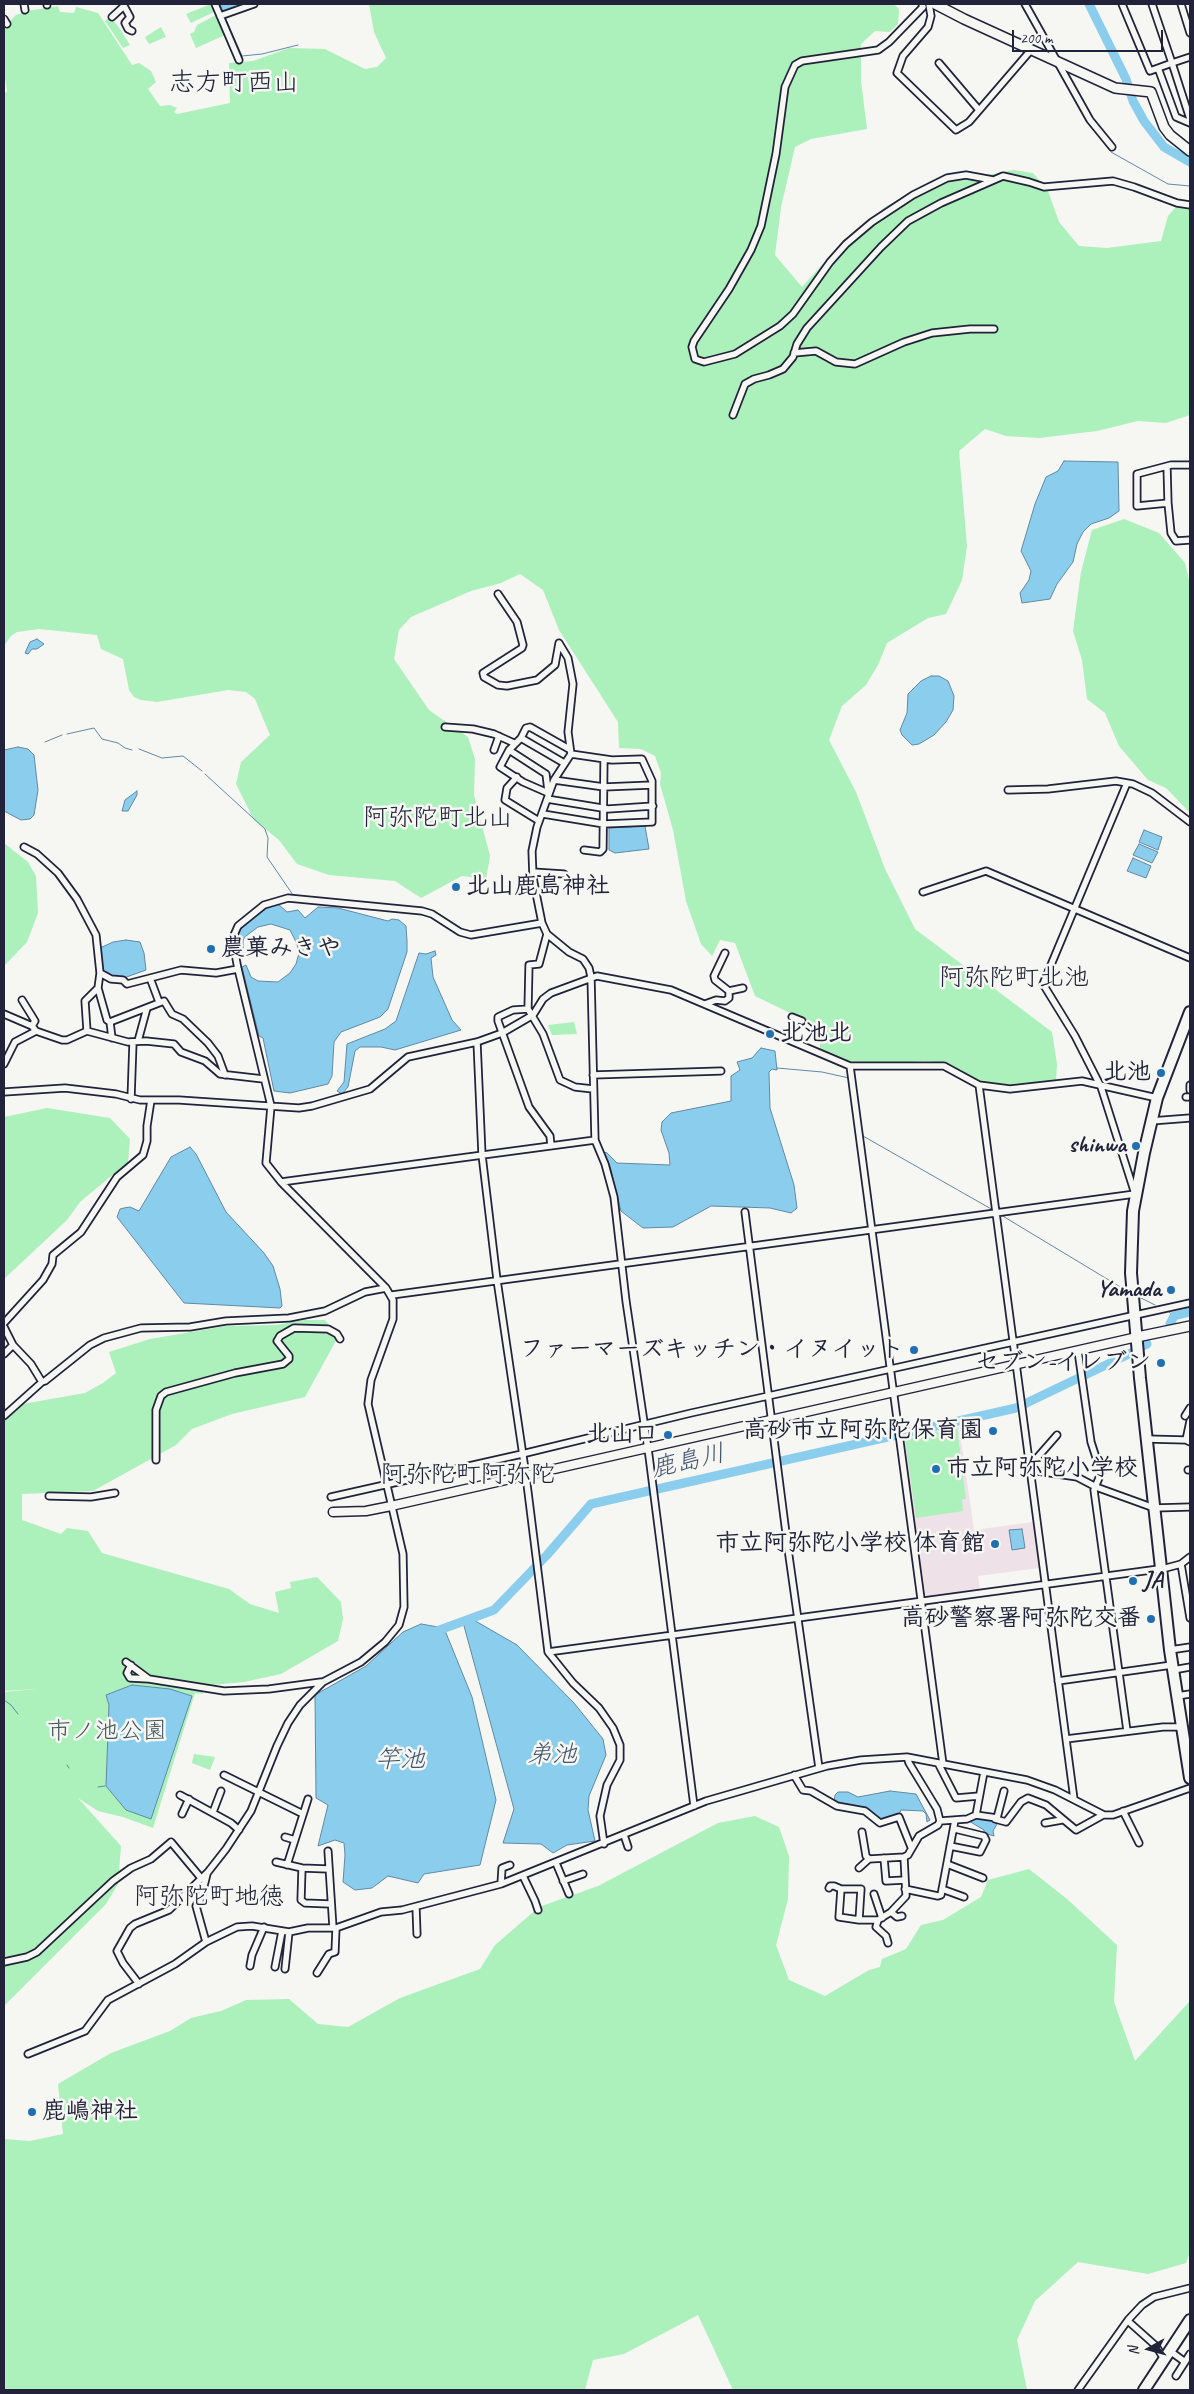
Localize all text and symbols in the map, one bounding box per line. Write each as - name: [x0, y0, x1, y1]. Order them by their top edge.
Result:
- scale bar: [1014, 20, 1165, 52]
- text: 200 m: [1020, 29, 1052, 48]
- district label: 志方町西山: [169, 67, 299, 99]
- district label: 阿弥陀町北山: [363, 803, 513, 833]
- place label: 北山鹿島神社: [466, 873, 610, 901]
- marker: 北山鹿島神社: [450, 881, 462, 893]
- place label: 農菓みきや: [221, 935, 341, 963]
- marker: 農菓みきや: [205, 943, 217, 955]
- district label: 阿弥陀町北池: [939, 963, 1089, 993]
- place label: 北池北: [780, 1020, 852, 1048]
- marker: 北池北: [764, 1028, 776, 1040]
- place label: 北池: [1103, 1059, 1151, 1087]
- marker: 北池: [1155, 1067, 1167, 1079]
- place label: shinwa: [1069, 1132, 1126, 1160]
- marker: shinwa: [1130, 1140, 1142, 1152]
- place label: Yamada: [1097, 1276, 1161, 1304]
- marker: Yamada: [1165, 1284, 1177, 1296]
- place label: ファーマーズキッチン・イヌイット: [520, 1336, 904, 1364]
- marker: ファーマーズキッチン・イヌイット: [908, 1344, 920, 1356]
- place label: セブン-イレブン: [975, 1349, 1151, 1377]
- marker: セブン-イレブン: [1155, 1357, 1167, 1369]
- place label: 高砂市立阿弥陀保育園: [743, 1417, 983, 1445]
- place label: 北山口: [586, 1421, 658, 1449]
- marker: 高砂市立阿弥陀保育園: [987, 1425, 999, 1437]
- marker: 北山口: [662, 1429, 674, 1441]
- water label: 鹿島川: [648, 1439, 728, 1485]
- place label: 市立阿弥陀小学校: [946, 1455, 1138, 1483]
- district label: 阿弥陀町阿弥陀: [381, 1460, 555, 1490]
- marker: 市立阿弥陀小学校: [930, 1463, 942, 1475]
- place label: 市立阿弥陀小学校 体育館: [715, 1530, 985, 1558]
- marker: 市立阿弥陀小学校 体育館: [989, 1538, 1001, 1550]
- place label: JA: [1143, 1567, 1163, 1595]
- marker: JA: [1127, 1575, 1139, 1587]
- place label: 高砂警察署阿弥陀交番: [901, 1605, 1141, 1633]
- marker: 高砂警察署阿弥陀交番: [1145, 1613, 1157, 1625]
- park label: 市ノ池公園: [47, 1718, 167, 1746]
- water label: 弟池: [527, 1740, 577, 1770]
- water label: 竿池: [375, 1745, 425, 1775]
- district label: 阿弥陀町地徳: [134, 1882, 284, 1912]
- place label: 鹿嶋神社: [42, 2098, 138, 2126]
- marker: 鹿嶋神社: [26, 2106, 38, 2118]
- north arrow: [1124, 2324, 1174, 2374]
- text: N: [1125, 2346, 1143, 2356]

